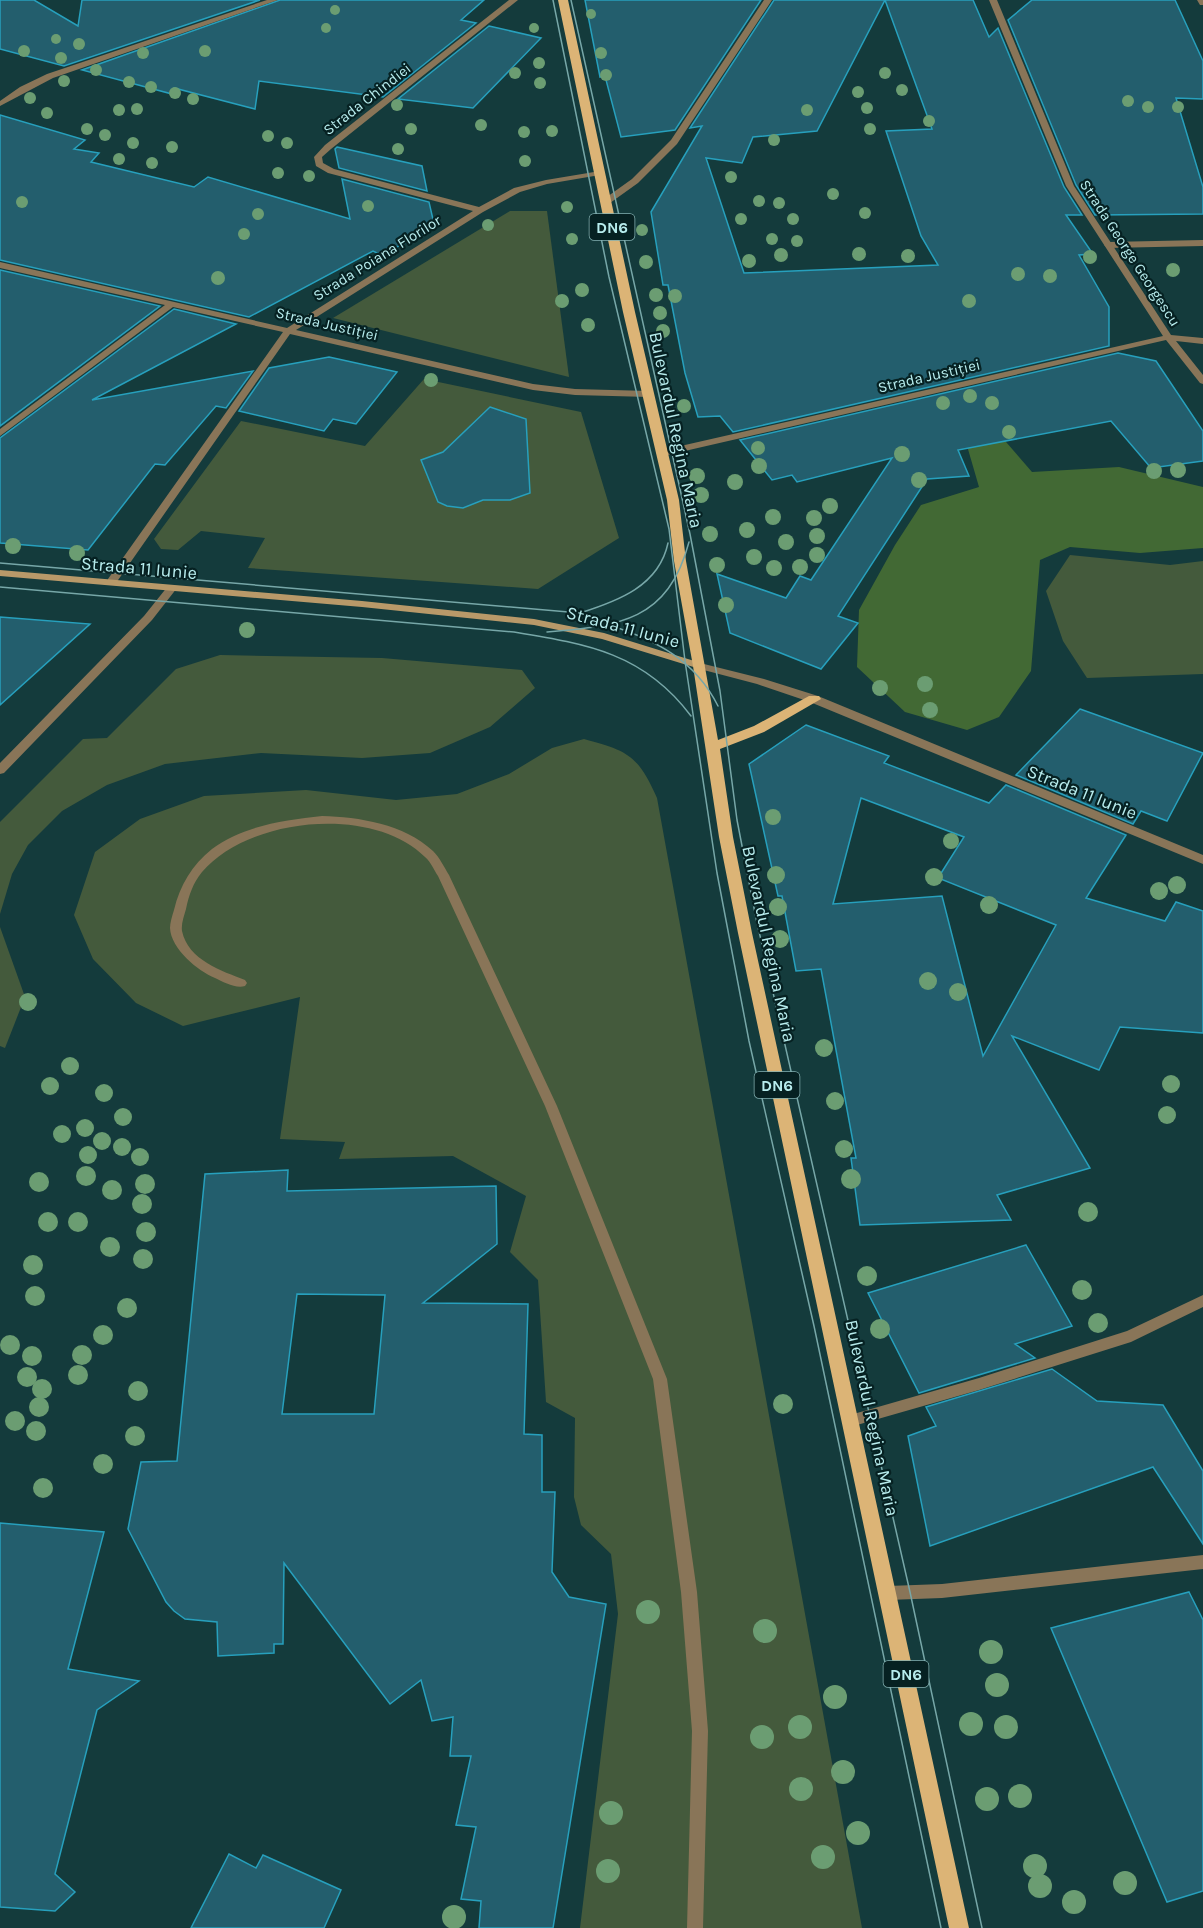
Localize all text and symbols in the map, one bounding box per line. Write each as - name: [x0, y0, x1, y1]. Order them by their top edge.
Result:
- street label: Strada Chindiei: [320, 59, 414, 139]
- street label: Strada George Georgescu: [1076, 176, 1184, 330]
- street label: Strada Poiana Florilor: [310, 211, 445, 305]
- road number: DN6: [590, 214, 634, 240]
- street label: Strada Justiției: [274, 303, 380, 345]
- street label: Bulevardul Regina Maria: [644, 330, 708, 530]
- street label: Strada Justiției: [876, 355, 982, 397]
- street label: Strada 11 Iunie: [80, 552, 198, 584]
- street label: Strada 11 Iunie: [564, 601, 682, 653]
- street label: Strada 11 Iunie: [1024, 760, 1140, 824]
- street label: Bulevardul Regina Maria: [737, 844, 801, 1044]
- road number: DN6: [754, 1072, 800, 1098]
- street label: Bulevardul Regina Maria: [840, 1318, 904, 1518]
- road number: DN6: [884, 1661, 928, 1687]

